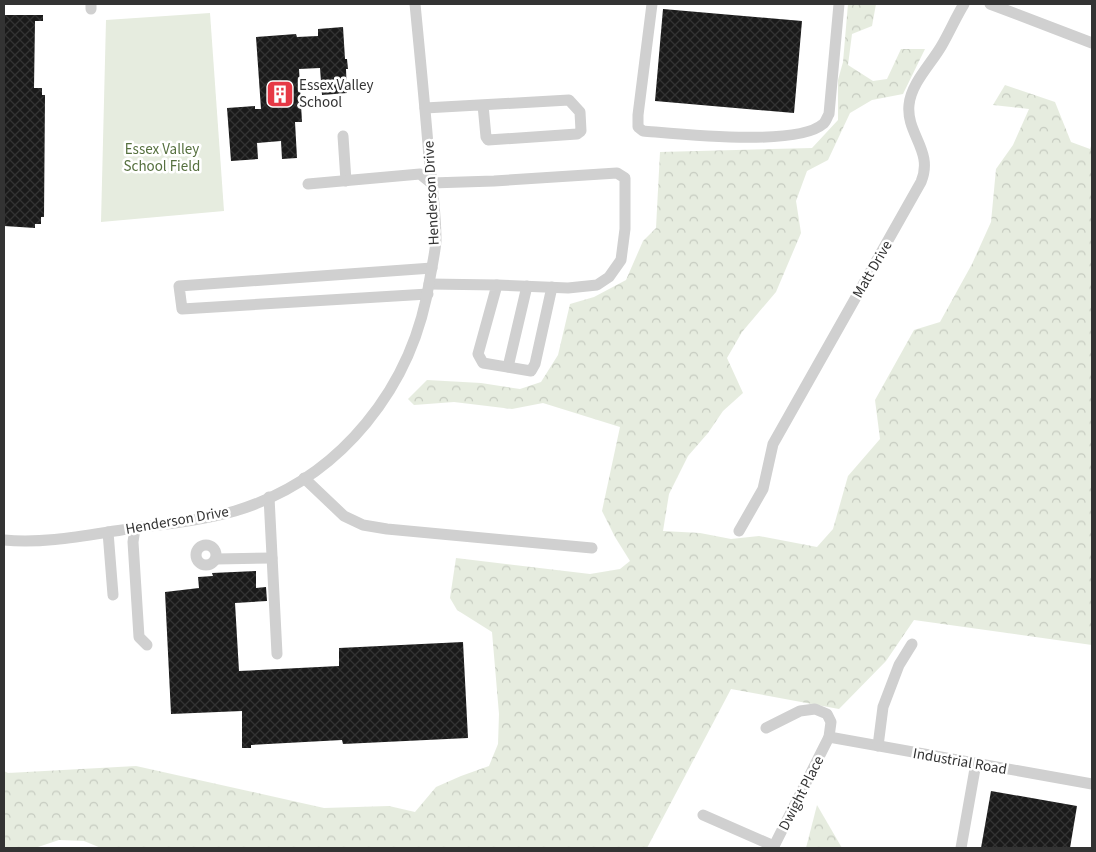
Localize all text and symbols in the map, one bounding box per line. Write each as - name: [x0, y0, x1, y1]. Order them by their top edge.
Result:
- place label: Essex Valley School: [299, 75, 374, 113]
- building icon: Essex Valley School: [265, 79, 295, 109]
- park label: Essex Valley School Field: [124, 139, 200, 177]
- street label: Henderson Drive: [418, 140, 445, 246]
- street label: Matt Drive: [847, 236, 897, 302]
- street label: Henderson Drive: [124, 501, 230, 540]
- street label: Industrial Road: [911, 743, 1009, 780]
- street label: Dwight Place: [774, 752, 829, 834]

